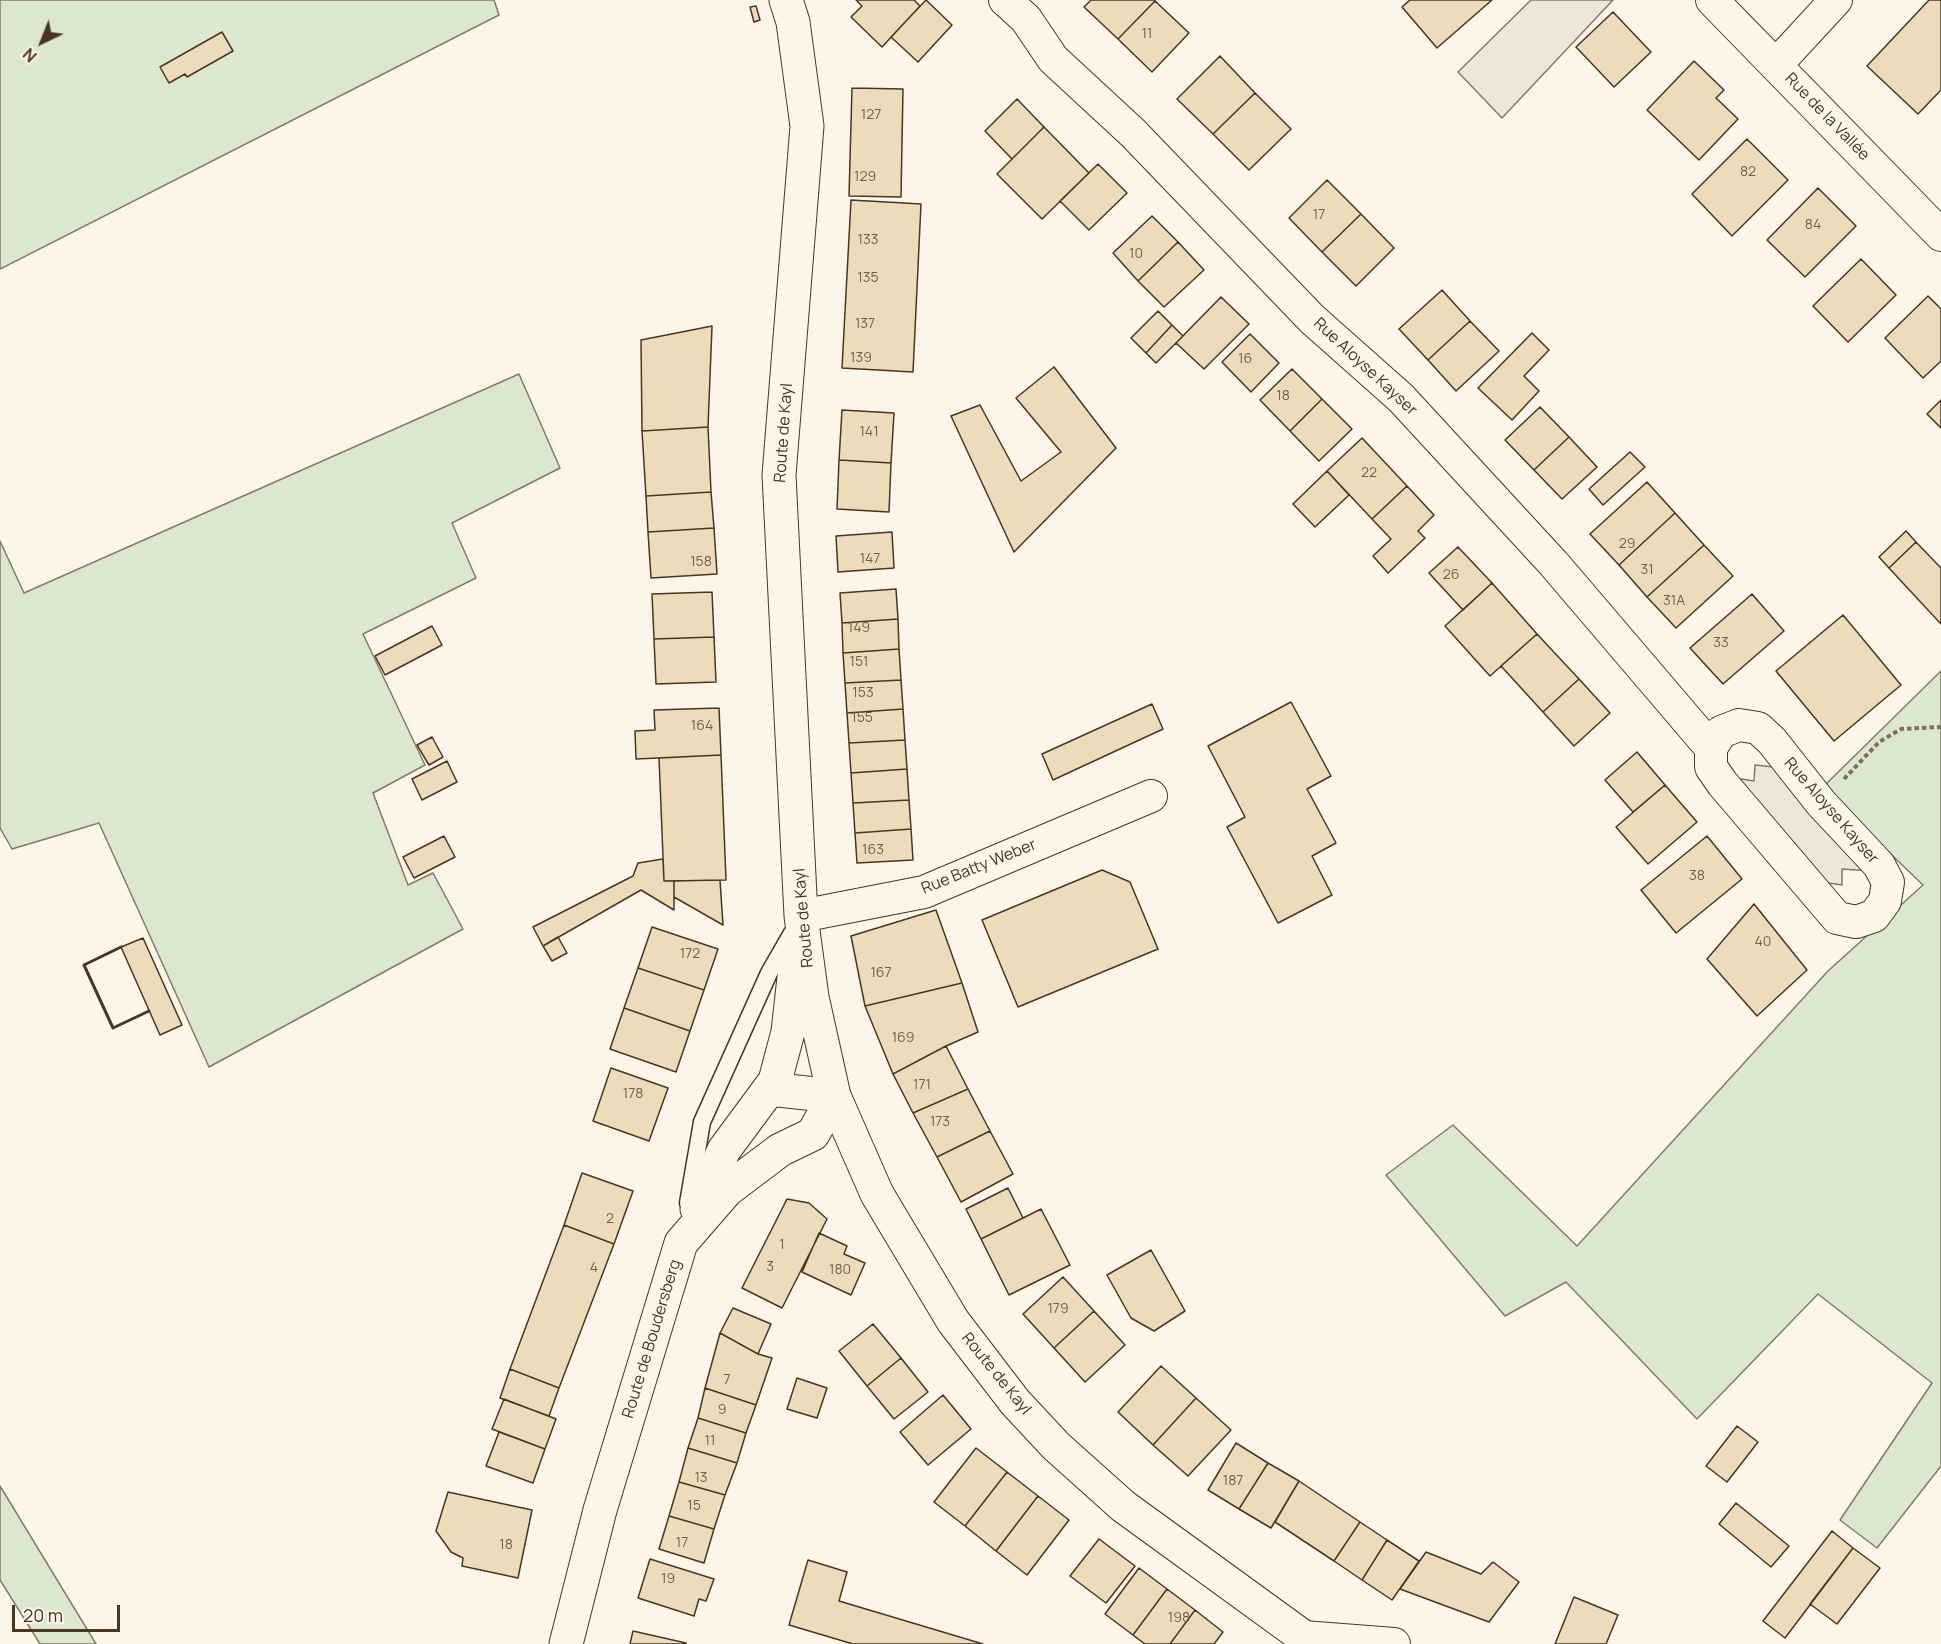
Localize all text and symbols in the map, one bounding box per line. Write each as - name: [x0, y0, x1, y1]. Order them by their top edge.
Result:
- north arrow: [12, 12, 72, 72]
- house number: 11: [1142, 26, 1152, 42]
- text: N: [18, 43, 41, 67]
- street label: Rue de la Vallée: [1780, 69, 1874, 165]
- house number: 127: [861, 107, 881, 123]
- house number: 82: [1740, 164, 1756, 180]
- house number: 129: [854, 169, 876, 185]
- house number: 17: [1313, 207, 1325, 223]
- house number: 84: [1805, 217, 1821, 233]
- house number: 133: [858, 232, 878, 248]
- house number: 10: [1129, 246, 1143, 262]
- house number: 135: [857, 270, 879, 286]
- street label: Rue Aloyse Kayser: [1309, 314, 1421, 420]
- house number: 137: [855, 316, 875, 332]
- house number: 139: [850, 350, 872, 366]
- house number: 16: [1238, 351, 1252, 367]
- street label: Route de Kayl: [771, 383, 797, 483]
- house number: 18: [1276, 388, 1290, 404]
- house number: 141: [859, 424, 879, 440]
- house number: 22: [1361, 465, 1377, 481]
- house number: 29: [1619, 536, 1635, 552]
- house number: 147: [860, 551, 880, 567]
- house number: 158: [690, 554, 712, 570]
- house number: 31: [1640, 562, 1654, 578]
- house number: 26: [1443, 567, 1459, 583]
- house number: 31A: [1663, 593, 1685, 609]
- house number: 149: [848, 620, 870, 636]
- house number: 33: [1713, 635, 1729, 651]
- house number: 151: [849, 654, 869, 670]
- house number: 153: [852, 685, 874, 701]
- house number: 155: [851, 710, 873, 726]
- house number: 164: [691, 718, 713, 734]
- street label: Rue Aloyse Kayser: [1780, 754, 1882, 868]
- street label: Rue Batty Weber: [919, 835, 1039, 899]
- house number: 163: [862, 842, 884, 858]
- street label: Route de Kayl: [790, 867, 818, 969]
- house number: 38: [1689, 868, 1705, 884]
- house number: 40: [1755, 934, 1771, 950]
- house number: 172: [680, 946, 700, 962]
- house number: 167: [870, 965, 892, 981]
- house number: 169: [892, 1030, 914, 1046]
- house number: 171: [913, 1077, 931, 1093]
- house number: 178: [623, 1086, 643, 1102]
- house number: 173: [930, 1114, 950, 1130]
- house number: 2: [606, 1211, 614, 1227]
- house number: 1: [779, 1237, 785, 1253]
- street label: Route de Boudersberg: [619, 1257, 685, 1421]
- house number: 3: [766, 1259, 774, 1275]
- house number: 4: [590, 1260, 598, 1276]
- house number: 180: [829, 1262, 851, 1278]
- house number: 179: [1047, 1301, 1069, 1317]
- street label: Route de Kayl: [957, 1329, 1035, 1419]
- house number: 7: [723, 1372, 731, 1388]
- house number: 9: [718, 1402, 726, 1418]
- house number: 11: [705, 1433, 715, 1449]
- house number: 13: [694, 1470, 708, 1486]
- house number: 187: [1223, 1473, 1243, 1489]
- house number: 15: [687, 1498, 701, 1514]
- house number: 17: [676, 1535, 688, 1551]
- house number: 18: [499, 1537, 513, 1553]
- house number: 19: [661, 1571, 675, 1587]
- scale bar: [15, 1593, 123, 1631]
- text: 20 m: [23, 1603, 63, 1627]
- house number: 198: [1168, 1610, 1190, 1626]

